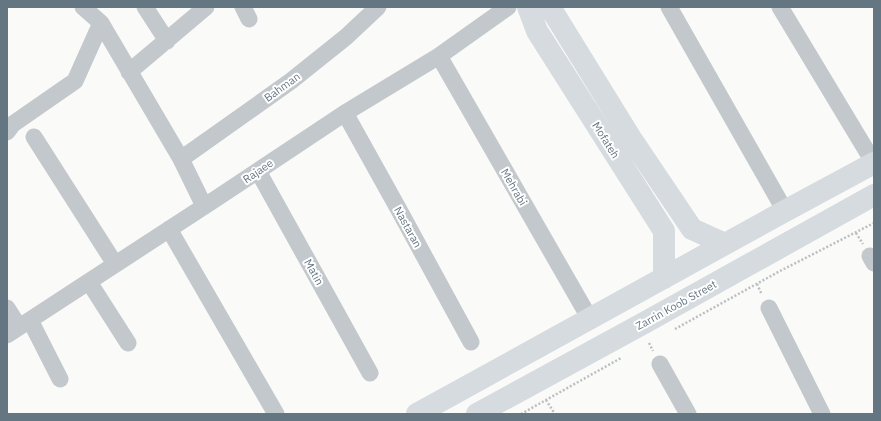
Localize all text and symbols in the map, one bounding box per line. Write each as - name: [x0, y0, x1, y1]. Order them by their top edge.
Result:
- street label: Bahman: [261, 69, 303, 105]
- street label: Mofateh: [589, 119, 623, 161]
- street label: Rajaee: [240, 156, 276, 186]
- street label: Mehrabi: [498, 166, 530, 208]
- street label: Nastaran: [391, 204, 425, 250]
- street label: Matin: [301, 257, 327, 287]
- street label: Zarrin Koob Street: [633, 277, 719, 333]

